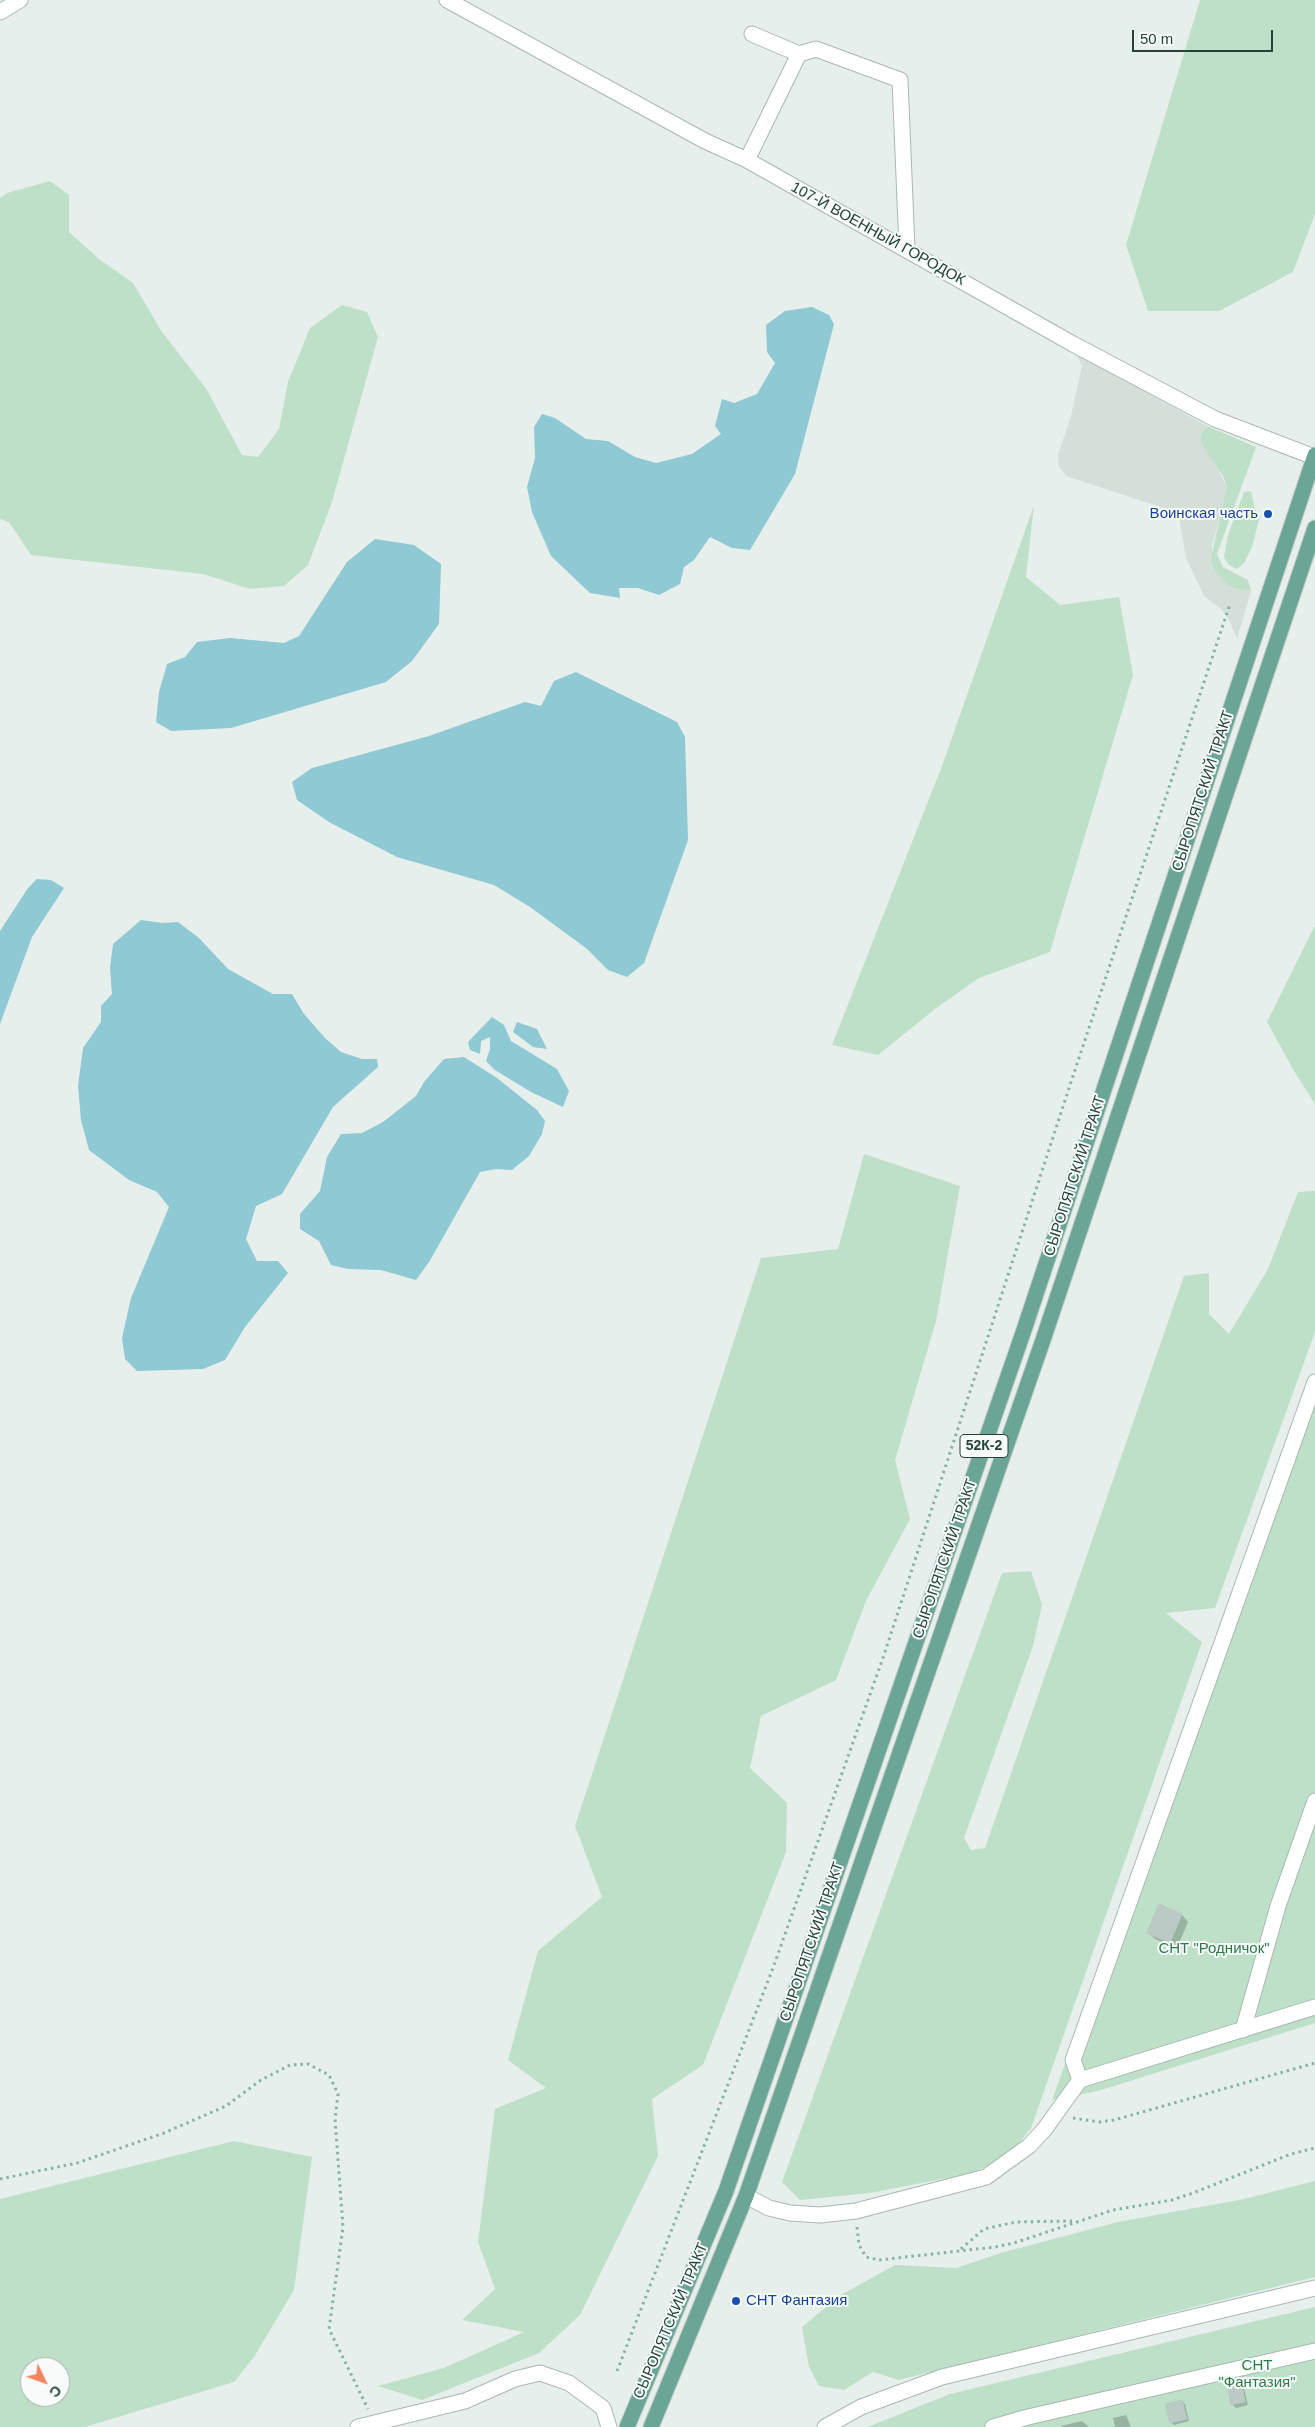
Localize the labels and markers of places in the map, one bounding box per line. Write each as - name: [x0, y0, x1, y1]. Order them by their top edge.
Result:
- place label: Воинская часть: [1150, 505, 1258, 523]
- marker: Воинская часть: [1262, 508, 1274, 520]
- place label: СНТ Фантазия: [746, 2292, 847, 2310]
- marker: СНТ Фантазия: [730, 2295, 742, 2307]

